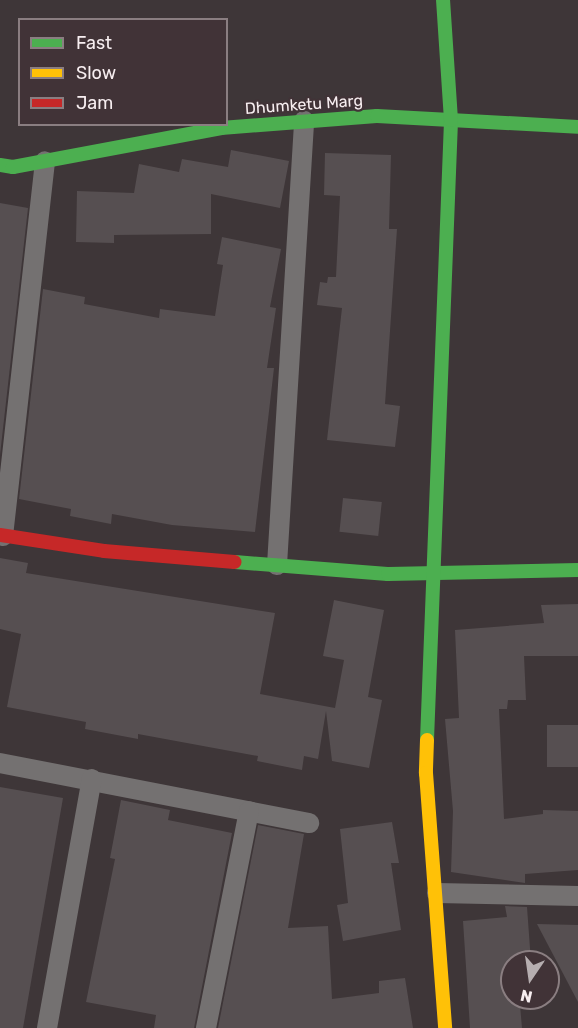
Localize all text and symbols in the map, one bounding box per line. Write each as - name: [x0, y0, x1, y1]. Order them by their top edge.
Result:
- legend: [18, 18, 228, 126]
- text: Fast: [76, 32, 112, 54]
- text: Slow: [76, 62, 116, 84]
- street label: Dhumketu Marg: [244, 91, 364, 119]
- text: Jam: [76, 92, 113, 114]
- north arrow: [500, 950, 560, 1010]
- text: N: [519, 986, 534, 1007]

